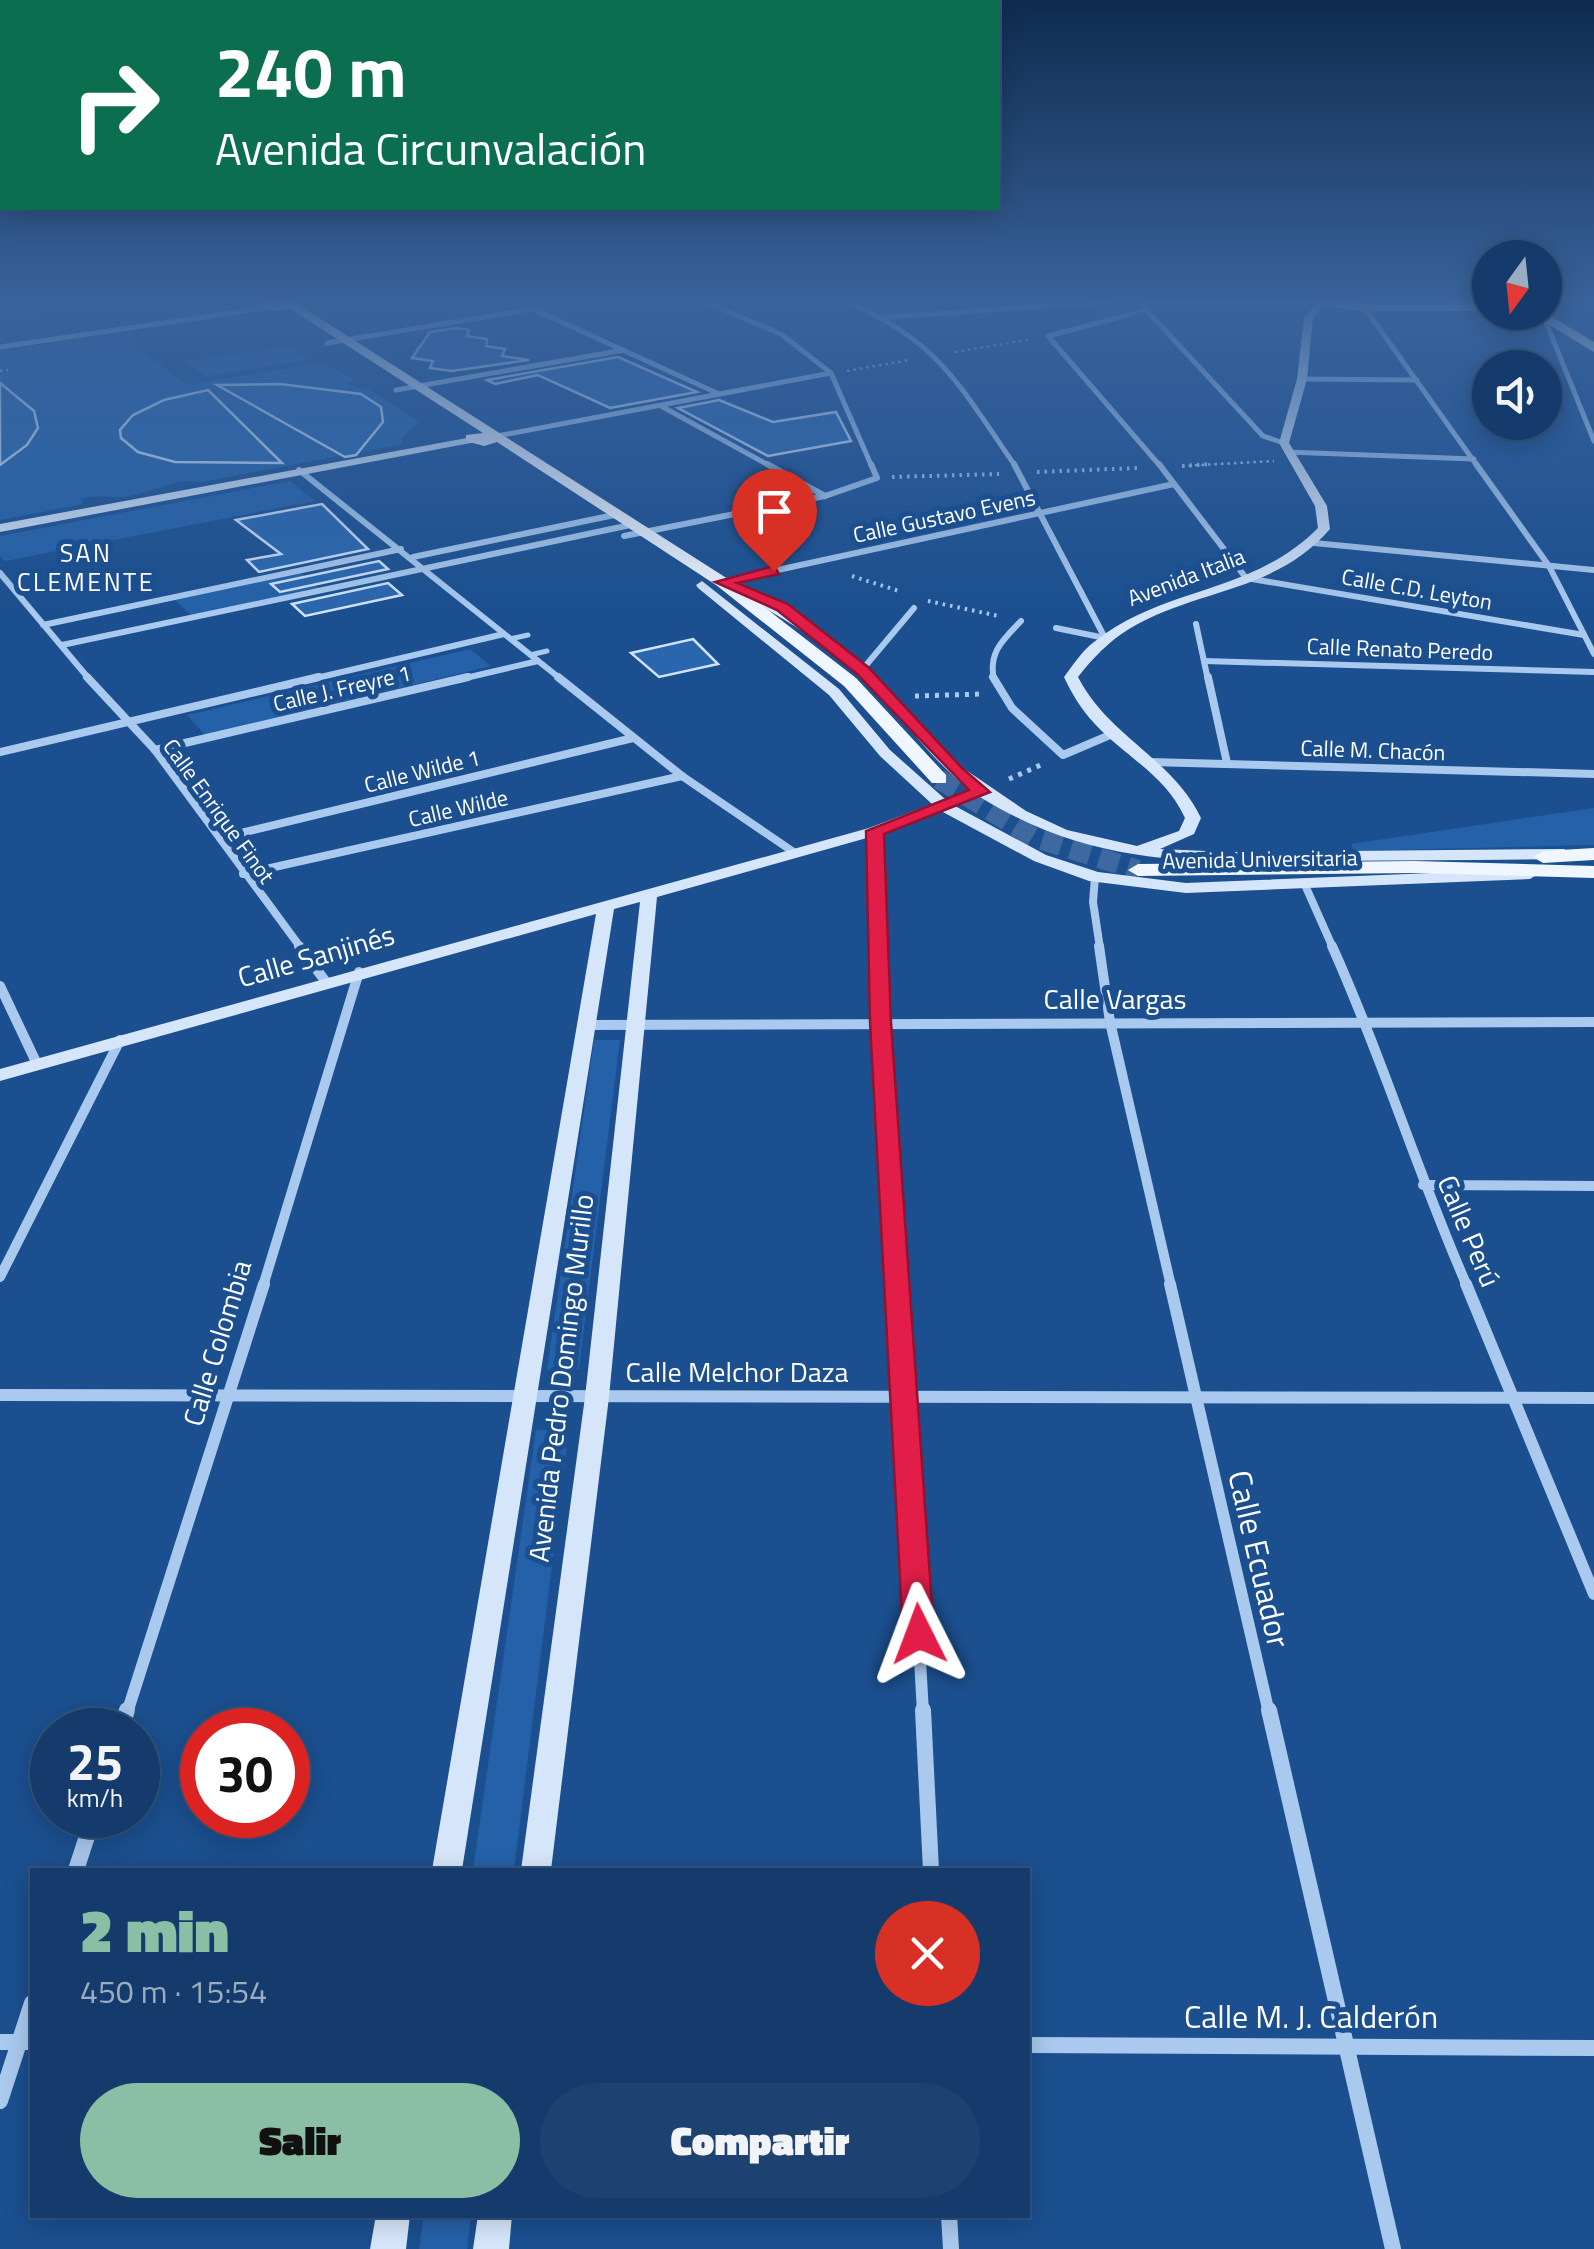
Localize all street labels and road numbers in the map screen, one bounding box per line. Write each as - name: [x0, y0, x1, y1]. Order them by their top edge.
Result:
- street label: Calle Gustavo Evens: [850, 480, 1038, 552]
- street label: Avenida Italia: [1122, 539, 1250, 615]
- street label: Calle C.D. Leyton: [1339, 559, 1495, 619]
- street label: Calle Renato Peredo: [1306, 629, 1494, 669]
- street label: Calle J. Freyre 1: [270, 656, 414, 720]
- street label: Calle M. Chacón: [1300, 730, 1446, 770]
- street label: Calle Enrique Finot: [155, 731, 284, 891]
- street label: Calle Wilde 1: [360, 740, 484, 802]
- street label: Calle Wilde: [405, 780, 511, 836]
- street label: Avenida Universitaria: [1162, 840, 1358, 878]
- street label: Calle Sanjinés: [232, 913, 399, 998]
- street label: Calle Vargas: [1044, 977, 1187, 1020]
- street label: Calle Perú: [1427, 1168, 1512, 1293]
- street label: Avenida Pedro Domingo Murillo: [517, 1192, 604, 1564]
- street label: Calle Colombia: [171, 1254, 262, 1431]
- street label: Calle Melchor Daza: [625, 1350, 849, 1393]
- street label: Calle Ecuador: [1216, 1465, 1304, 1652]
- street label: Calle M. J. Calderón: [1184, 1992, 1438, 2040]

